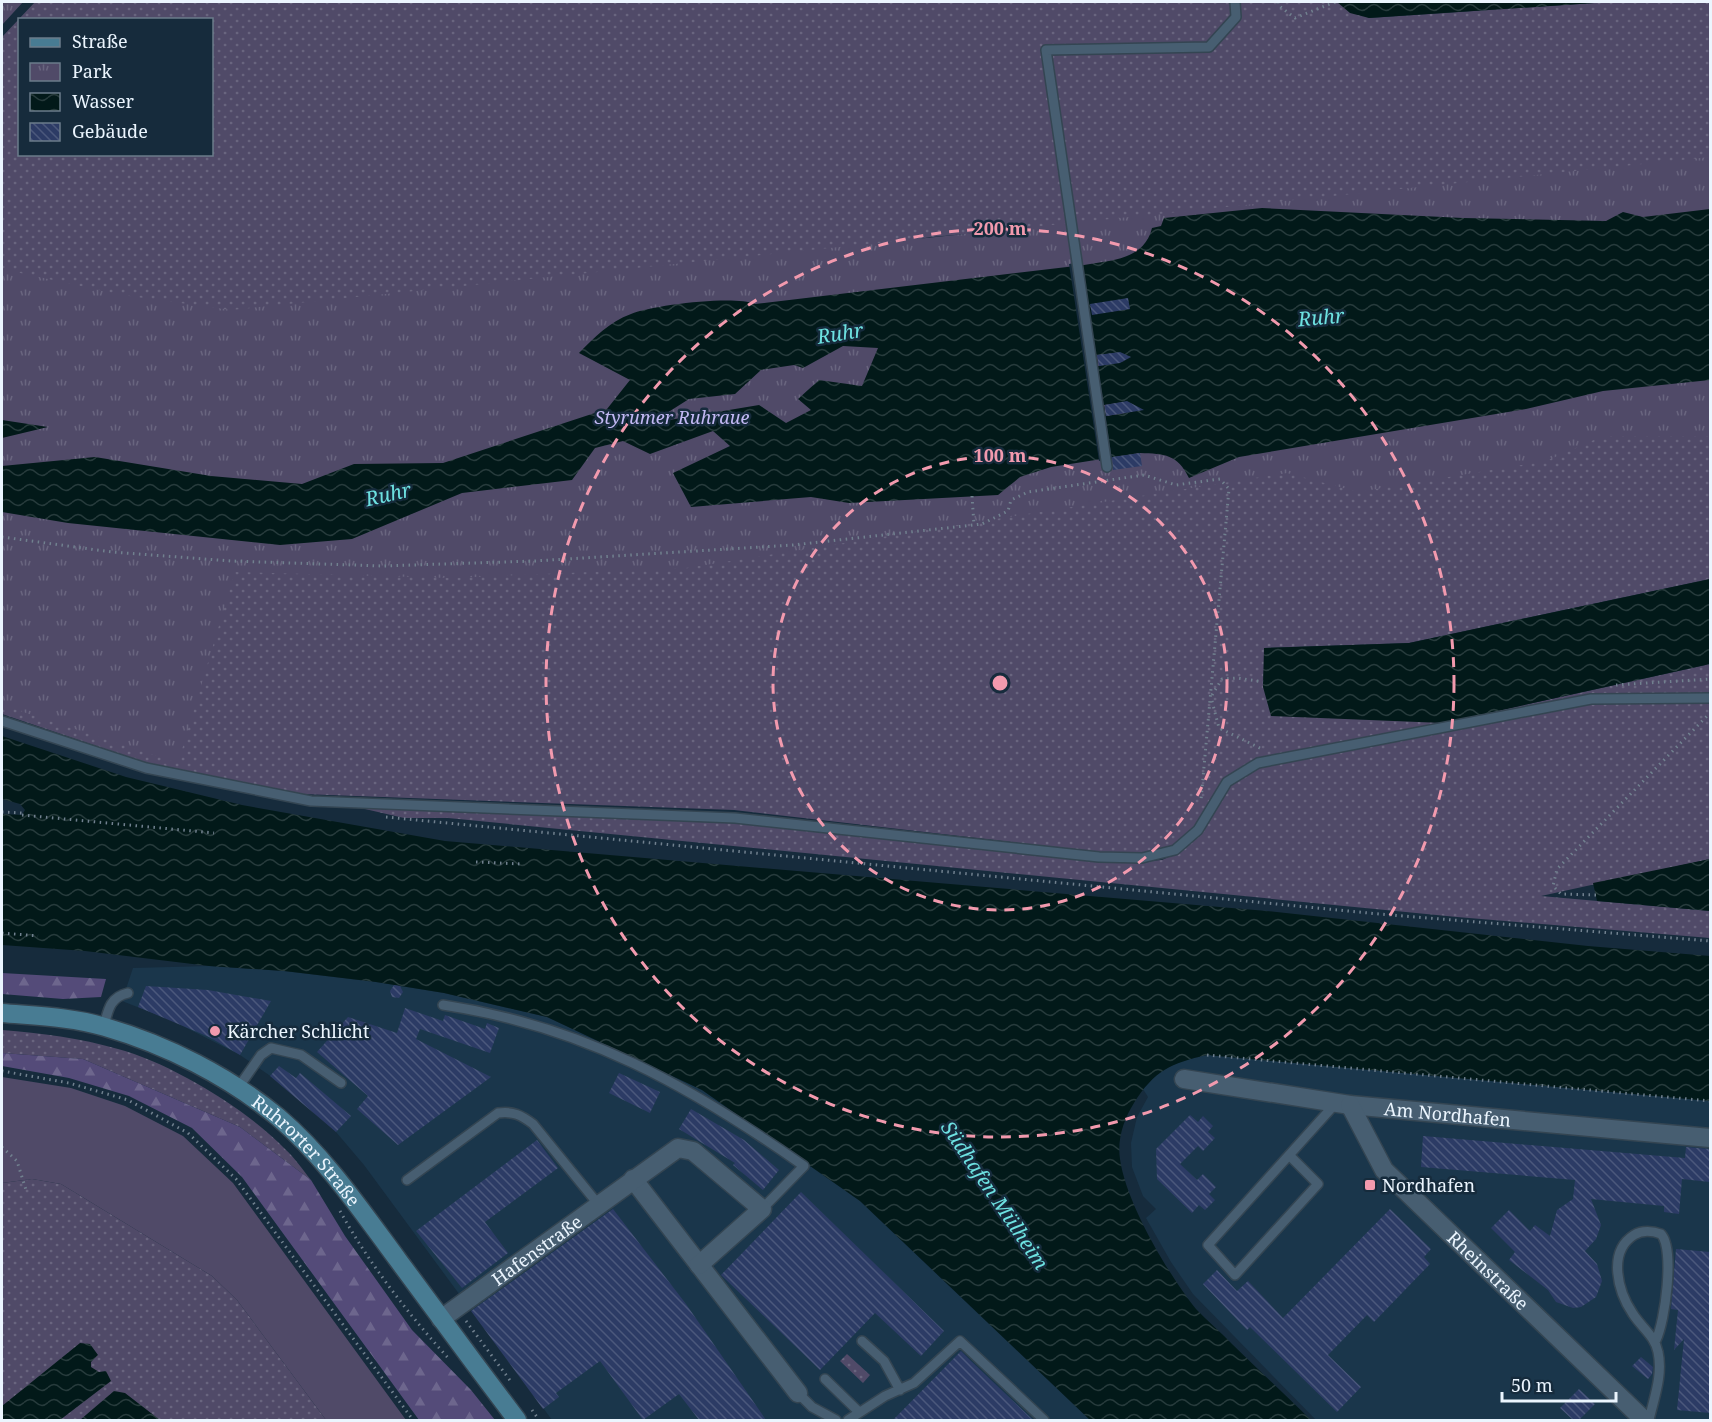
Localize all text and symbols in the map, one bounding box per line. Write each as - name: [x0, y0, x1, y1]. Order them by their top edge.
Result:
- legend: [18, 18, 213, 156]
- text: Straße: [72, 29, 128, 53]
- text: Park: [72, 59, 112, 83]
- text: Wasser: [72, 89, 135, 113]
- text: Gebäude: [72, 119, 148, 143]
- text: 200 m: [974, 216, 1027, 240]
- water label: Ruhr: [1296, 301, 1346, 333]
- water label: Ruhr: [814, 316, 866, 350]
- park label: Styrumer Ruhraue: [595, 405, 750, 429]
- text: 100 m: [974, 443, 1027, 467]
- water label: Ruhr: [361, 475, 414, 513]
- centre of rings: [990, 673, 1010, 693]
- place label: Kärcher Schlicht: [227, 1019, 369, 1043]
- marker: Kärcher Schlicht: [208, 1024, 222, 1038]
- street label: Ruhrorter Straße: [247, 1089, 366, 1211]
- street label: Am Nordhafen: [1383, 1096, 1513, 1132]
- water label: Südhafen Mülheim: [935, 1115, 1055, 1275]
- place label: Nordhafen: [1382, 1173, 1475, 1197]
- marker: Nordhafen: [1363, 1178, 1377, 1192]
- street label: Hafenstraße: [487, 1209, 587, 1291]
- street label: Rheinstraße: [1442, 1225, 1534, 1315]
- scale bar: [1502, 1365, 1616, 1403]
- text: 50 m: [1511, 1373, 1553, 1397]

